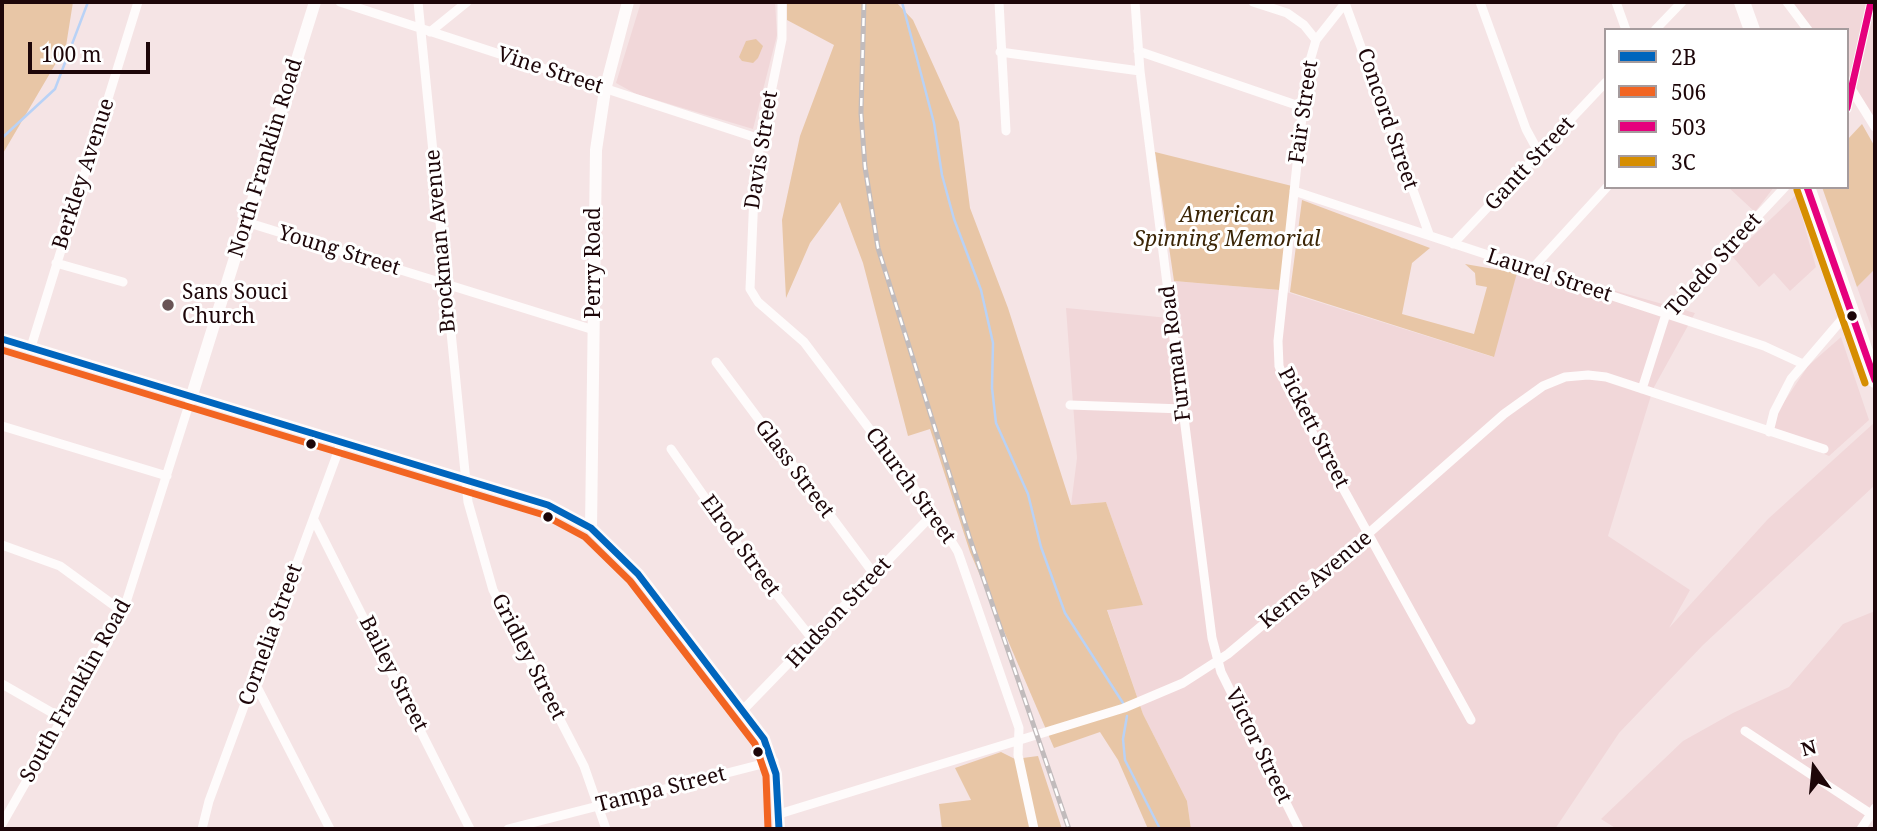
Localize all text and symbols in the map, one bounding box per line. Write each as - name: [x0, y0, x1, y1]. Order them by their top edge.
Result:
- scale bar: [32, 28, 154, 72]
- legend: [1604, 28, 1849, 189]
- text: 100 m: [41, 40, 102, 68]
- street label: Vine Street: [494, 42, 606, 100]
- text: 2B: [1671, 43, 1696, 71]
- street label: Concord Street: [1351, 45, 1423, 193]
- street label: North Franklin Road: [224, 56, 308, 260]
- street label: Fair Street: [1284, 59, 1324, 165]
- text: 506: [1671, 78, 1706, 106]
- street label: Davis Street: [740, 89, 784, 211]
- street label: Berkley Avenue: [48, 95, 120, 253]
- street label: Gantt Street: [1480, 112, 1580, 216]
- text: 503: [1671, 113, 1706, 141]
- street label: Brockman Avenue: [420, 148, 462, 334]
- text: 3C: [1671, 148, 1696, 176]
- park label: American Spinning Memorial: [1134, 203, 1320, 253]
- street label: Perry Road: [581, 207, 607, 319]
- street label: Toledo Street: [1661, 208, 1767, 322]
- street label: Young Street: [275, 221, 403, 281]
- street label: Laurel Street: [1483, 244, 1615, 308]
- place label: Sans Souci Church: [182, 280, 288, 330]
- street label: Furman Road: [1155, 284, 1197, 422]
- marker: Sans Souci Church: [160, 297, 176, 313]
- unlabelled marker: [1845, 309, 1859, 323]
- street label: Pickett Street: [1272, 364, 1354, 492]
- street label: Glass Street: [749, 415, 839, 523]
- street label: Church Street: [859, 423, 961, 549]
- unlabelled marker: [304, 437, 318, 451]
- street label: Elrod Street: [695, 491, 785, 601]
- unlabelled marker: [541, 510, 555, 524]
- street label: Kerns Avenue: [1255, 526, 1377, 634]
- street label: Hudson Street: [781, 552, 897, 674]
- street label: Cornelia Street: [234, 561, 308, 709]
- street label: Gridley Street: [485, 590, 571, 724]
- street label: South Franklin Road: [15, 595, 137, 787]
- street label: Bailey Street: [353, 612, 433, 736]
- street label: Victor Street: [1219, 684, 1297, 808]
- north arrow: [1779, 733, 1849, 803]
- text: N: [1798, 733, 1819, 762]
- unlabelled marker: [751, 745, 765, 759]
- street label: Tampa Street: [594, 762, 728, 818]

